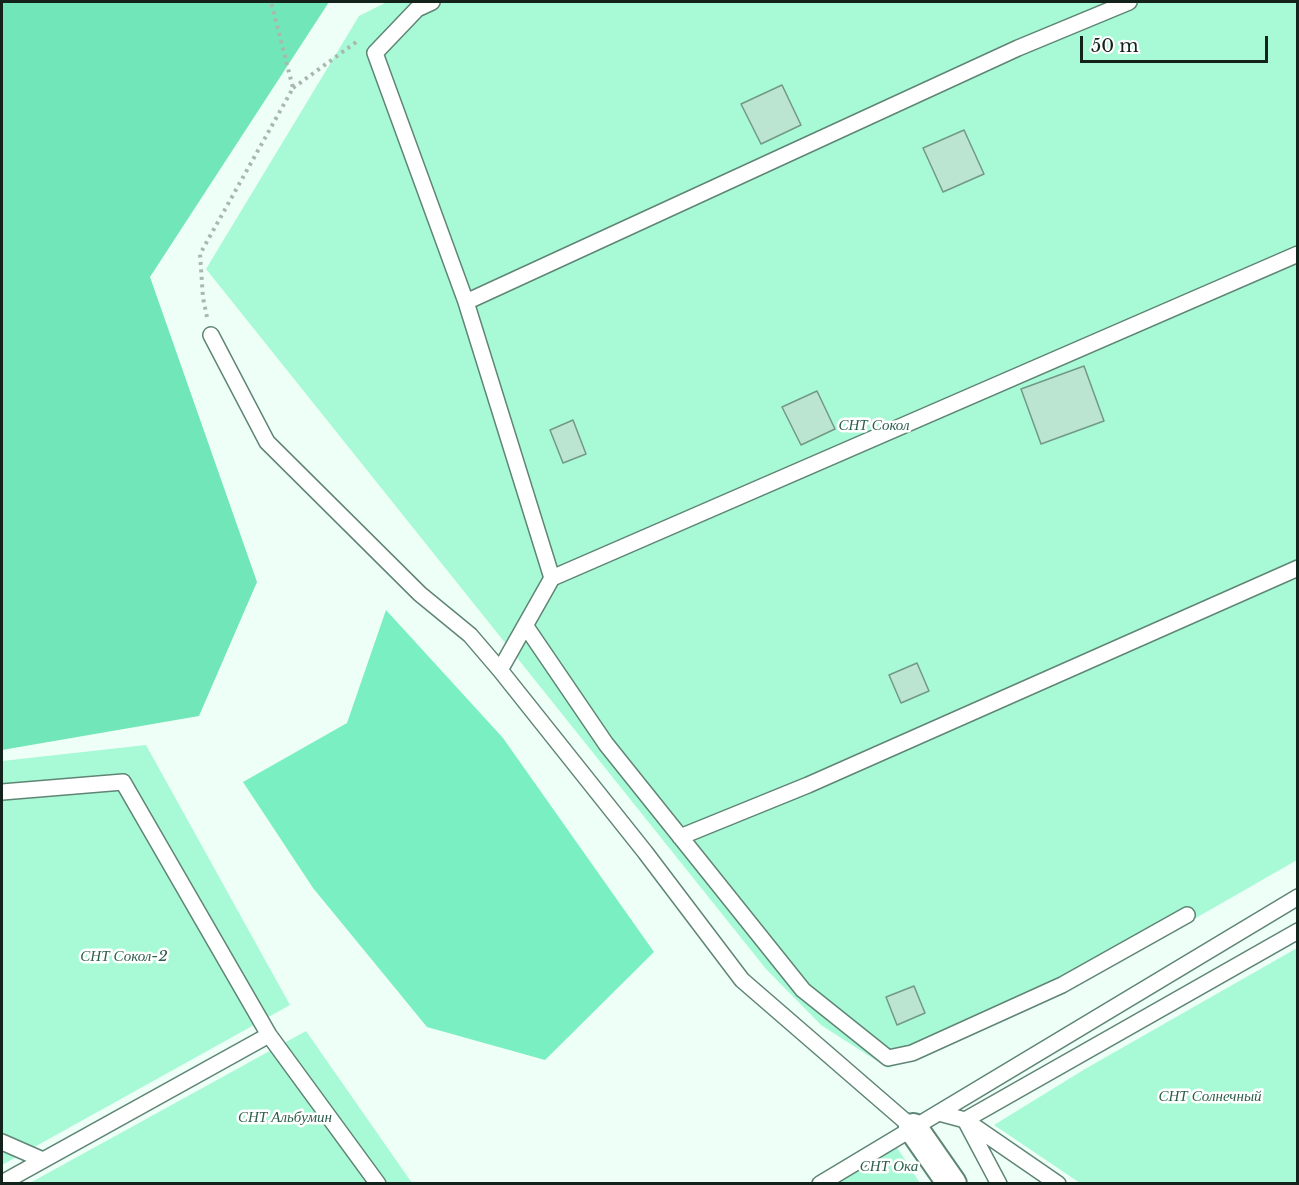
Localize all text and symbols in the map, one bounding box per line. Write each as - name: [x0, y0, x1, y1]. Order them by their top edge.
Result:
- scale bar: [1083, 24, 1270, 62]
- text: 50 m: [1091, 35, 1139, 57]
- park label: СНТ Сокол: [838, 417, 910, 435]
- park label: СНТ Сокол-2: [80, 948, 168, 966]
- park label: СНТ Солнечный: [1158, 1088, 1262, 1106]
- park label: СНТ Альбумин: [238, 1109, 332, 1127]
- park label: СНТ Ока: [860, 1158, 918, 1176]

